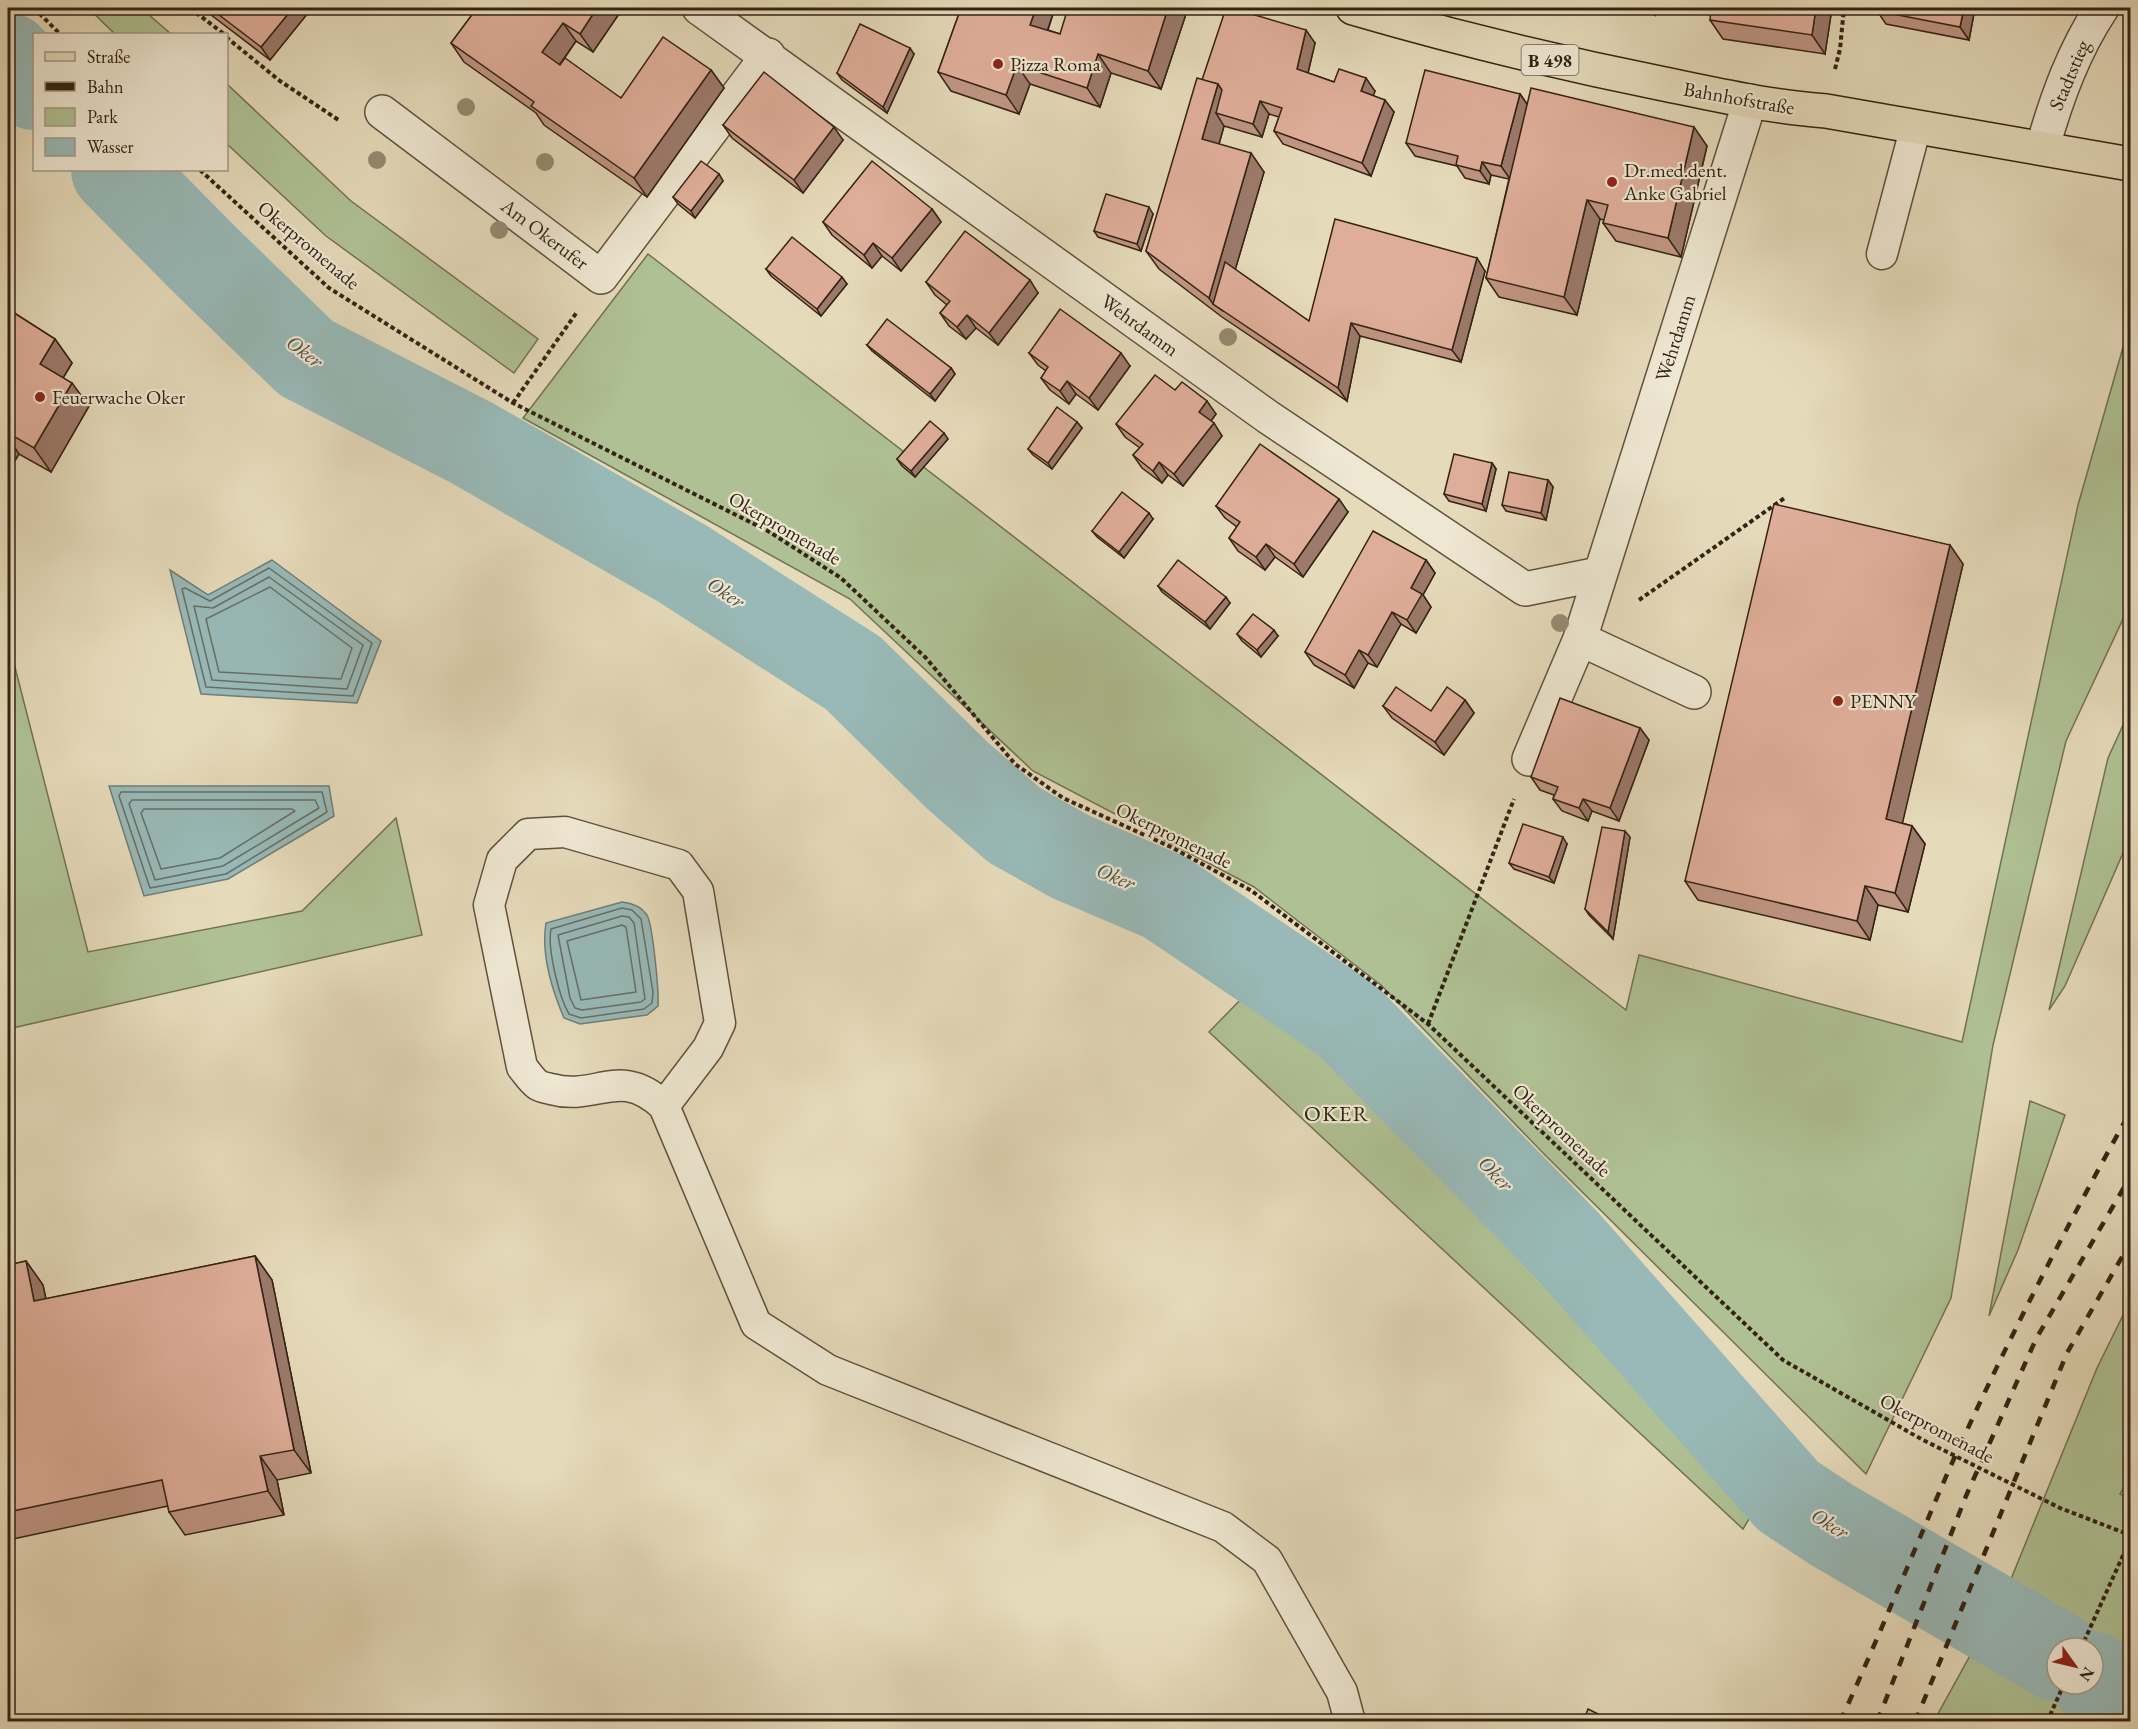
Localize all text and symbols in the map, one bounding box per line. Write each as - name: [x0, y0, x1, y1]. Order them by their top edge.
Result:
- legend: [33, 33, 228, 171]
- street label: Stadtstieg: [2043, 36, 2096, 114]
- text: Straße: [87, 45, 130, 68]
- road number: B 498: [1522, 45, 1578, 75]
- place label: Pizza Roma: [1010, 51, 1101, 77]
- marker: Pizza Roma: [991, 57, 1005, 71]
- text: Bahn: [87, 75, 124, 98]
- street label: Bahnhofstraße: [1681, 75, 1797, 121]
- text: Park: [87, 105, 118, 128]
- text: Wasser: [87, 135, 134, 158]
- place label: Dr.med.dent. Anke Gabriel: [1623, 157, 1727, 206]
- marker: Dr.med.dent. Anke Gabriel: [1605, 175, 1619, 189]
- street label: Am Okerufer: [495, 192, 594, 276]
- street label: Okerpromenade: [252, 195, 366, 296]
- street label: Wehrdamm: [1096, 288, 1185, 362]
- street label: Wehrdamm: [1649, 291, 1701, 385]
- water label: Oker: [281, 328, 330, 374]
- place label: Feuerwache Oker: [52, 384, 186, 410]
- marker: Feuerwache Oker: [33, 390, 47, 404]
- street label: Okerpromenade: [724, 485, 846, 571]
- water label: Oker: [702, 570, 751, 615]
- place label: PENNY: [1850, 688, 1917, 714]
- marker: PENNY: [1831, 694, 1845, 708]
- street label: Okerpromenade: [1112, 796, 1236, 874]
- water label: Oker: [1093, 856, 1140, 897]
- street label: Okerpromenade: [1507, 1078, 1617, 1183]
- district label: OKER: [1304, 1099, 1370, 1128]
- water label: Oker: [1473, 1150, 1520, 1197]
- street label: Okerpromenade: [1875, 1387, 1999, 1469]
- water label: Oker: [1806, 1501, 1855, 1545]
- north arrow: [2045, 1636, 2105, 1696]
- text: N: [2075, 1663, 2099, 1685]

